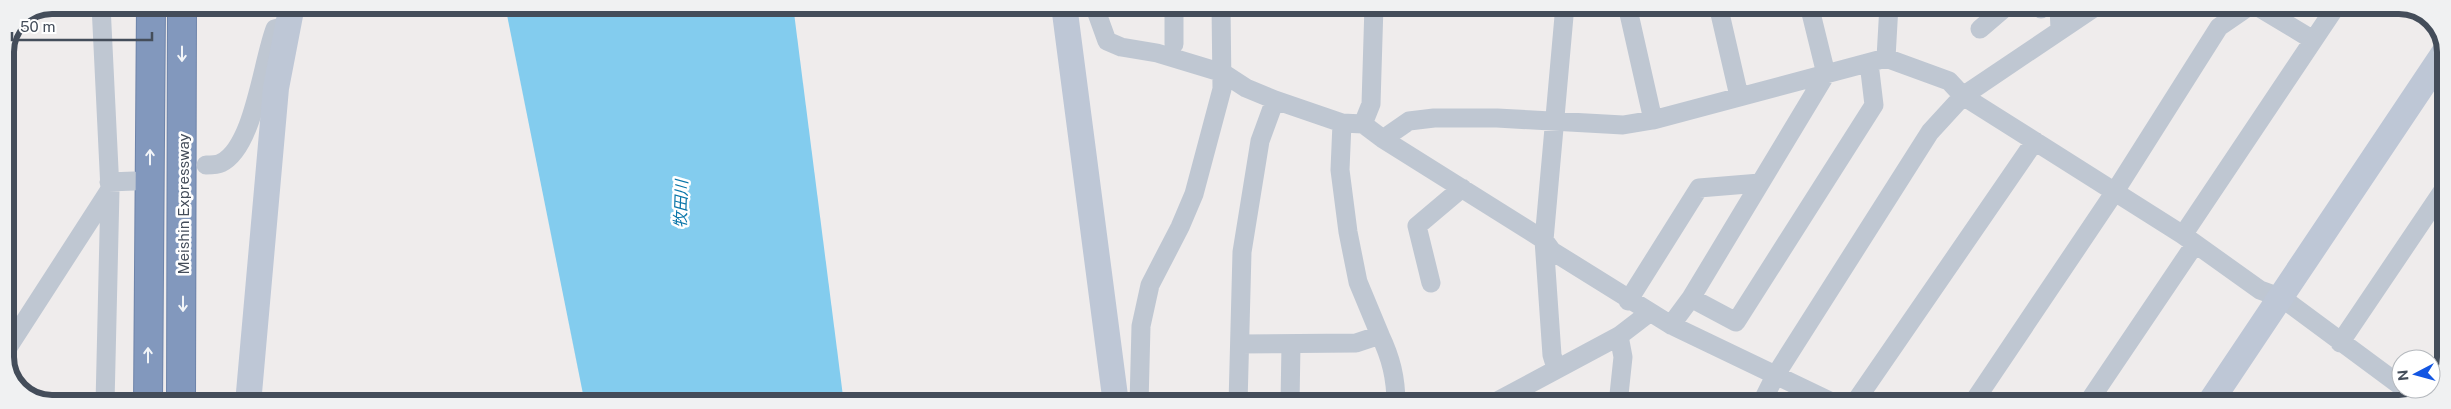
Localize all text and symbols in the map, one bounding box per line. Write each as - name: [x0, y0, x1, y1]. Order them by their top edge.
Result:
- scale bar: [12, 10, 152, 42]
- text: 50 m: [20, 18, 55, 35]
- one-way arrow: [177, 46, 187, 62]
- street label: Meishin Expressway: [175, 133, 192, 275]
- one-way arrow: [145, 150, 155, 166]
- water label: 牧田川: [671, 178, 691, 228]
- one-way arrow: [178, 296, 188, 312]
- one-way arrow: [143, 347, 153, 364]
- north arrow: [2391, 349, 2441, 399]
- text: N: [2395, 369, 2412, 382]

